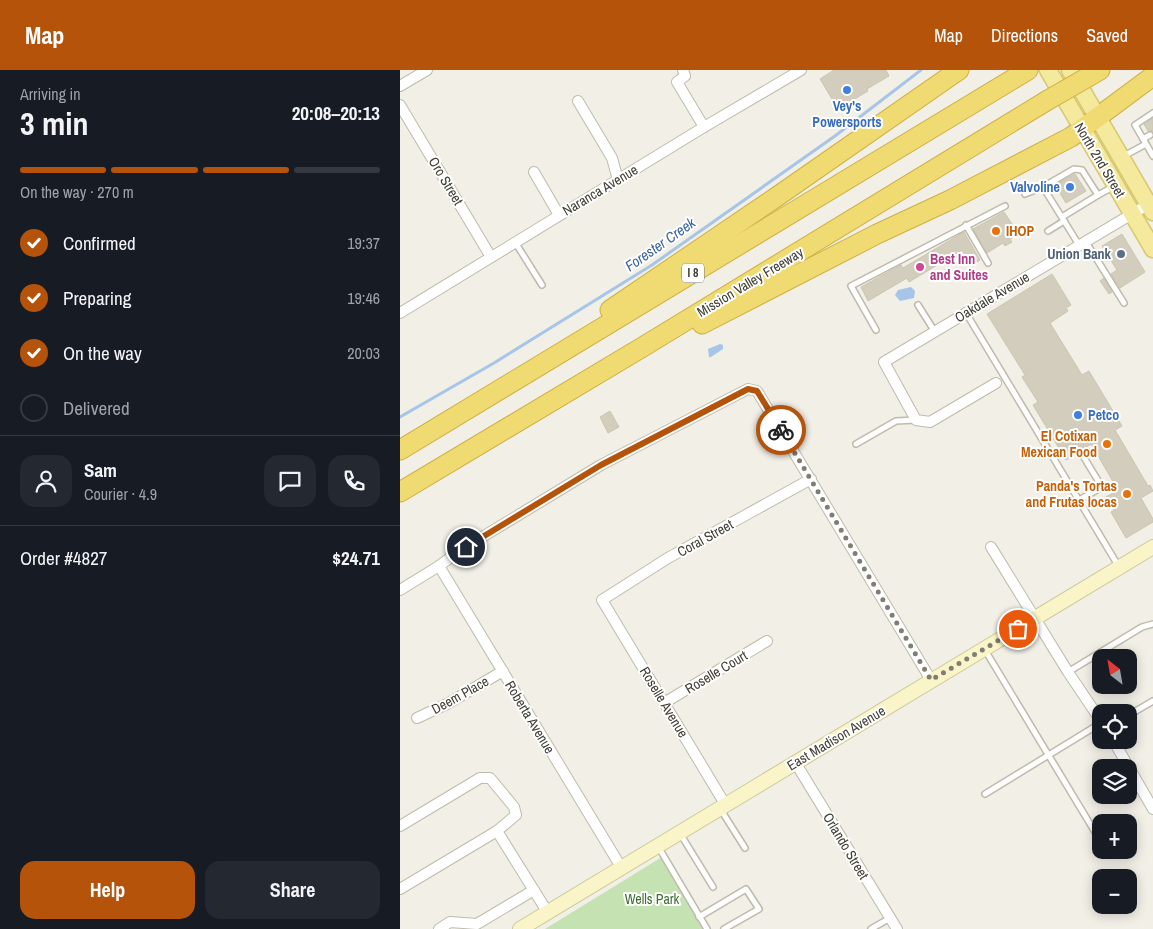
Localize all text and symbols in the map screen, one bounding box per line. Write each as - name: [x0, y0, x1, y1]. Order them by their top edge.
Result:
- text: Map: [25, 19, 64, 51]
- text: Map: [934, 23, 963, 48]
- text: Directions: [991, 23, 1058, 48]
- text: Saved: [1086, 23, 1128, 48]
- text: Arriving in: [20, 83, 81, 105]
- marker: Vey's Powersports: [841, 84, 853, 96]
- place label: Vey's Powersports: [812, 97, 882, 131]
- text: 20:08–20:13: [292, 100, 380, 126]
- text: 3 min: [20, 102, 89, 145]
- street label: North 2nd Street: [1071, 119, 1129, 201]
- street label: Oro Street: [425, 154, 467, 208]
- street label: Naranca Avenue: [559, 160, 641, 220]
- place label: Valvoline: [1010, 178, 1060, 196]
- text: On the way · 270 m: [20, 181, 134, 203]
- marker: Valvoline: [1064, 181, 1076, 193]
- water label: Forester Creek: [621, 212, 700, 276]
- place label: IHOP: [1006, 222, 1034, 240]
- marker: IHOP: [990, 225, 1002, 237]
- icon: check: [20, 229, 48, 257]
- text: Confirmed: [63, 230, 136, 256]
- text: 19:37: [347, 232, 380, 254]
- street label: Mission Valley Freeway: [693, 243, 807, 321]
- place label: Union Bank: [1047, 245, 1112, 263]
- marker: Union Bank: [1115, 248, 1127, 260]
- place label: Best Inn and Suites: [930, 250, 988, 284]
- marker: Best Inn and Suites: [914, 261, 926, 273]
- road number: I 8: [682, 264, 704, 282]
- street label: Oakdale Avenue: [951, 268, 1033, 326]
- icon: check: [20, 284, 48, 312]
- text: Preparing: [63, 285, 131, 311]
- text: 19:46: [347, 287, 380, 309]
- icon: check: [20, 339, 48, 367]
- text: On the way: [63, 340, 142, 366]
- text: 20:03: [347, 342, 380, 364]
- text: Delivered: [63, 395, 130, 421]
- courier: [756, 405, 806, 455]
- place label: Petco: [1088, 406, 1119, 424]
- marker: Petco: [1072, 409, 1084, 421]
- icon: bike: [767, 416, 795, 444]
- place label: El Cotixan Mexican Food: [1021, 427, 1097, 461]
- marker: El Cotixan Mexican Food: [1101, 438, 1113, 450]
- button: person: [20, 455, 72, 507]
- button: chat: [264, 455, 316, 507]
- button: phone: [328, 455, 380, 507]
- text: Sam: [84, 457, 117, 483]
- place label: Panda's Tortas and Frutas locas: [1026, 477, 1117, 511]
- text: Courier · 4.9: [84, 483, 157, 505]
- marker: Panda's Tortas and Frutas locas: [1121, 488, 1133, 500]
- street label: Coral Street: [674, 515, 736, 561]
- pin: [445, 526, 487, 568]
- icon: home: [452, 533, 480, 561]
- text: Order #4827: [20, 545, 107, 571]
- text: $24.71: [332, 545, 380, 571]
- pin: [997, 608, 1039, 650]
- icon: bag: [1004, 615, 1032, 643]
- street label: Roselle Court: [682, 646, 750, 698]
- north arrow: [1092, 649, 1138, 694]
- map controls: [1092, 649, 1137, 914]
- street label: Roselle Avenue: [636, 663, 692, 741]
- street label: Deem Place: [428, 672, 492, 718]
- street label: Roberta Avenue: [501, 677, 559, 757]
- street label: East Madison Avenue: [784, 702, 888, 774]
- button: locate: [1092, 704, 1137, 749]
- button: layers: [1092, 759, 1137, 804]
- street label: Orlando Street: [819, 809, 873, 883]
- button: +: [1092, 814, 1137, 859]
- button: Help: [20, 861, 195, 919]
- button: Share: [205, 861, 380, 919]
- button: −: [1092, 869, 1137, 914]
- park label: Wells Park: [625, 890, 680, 908]

